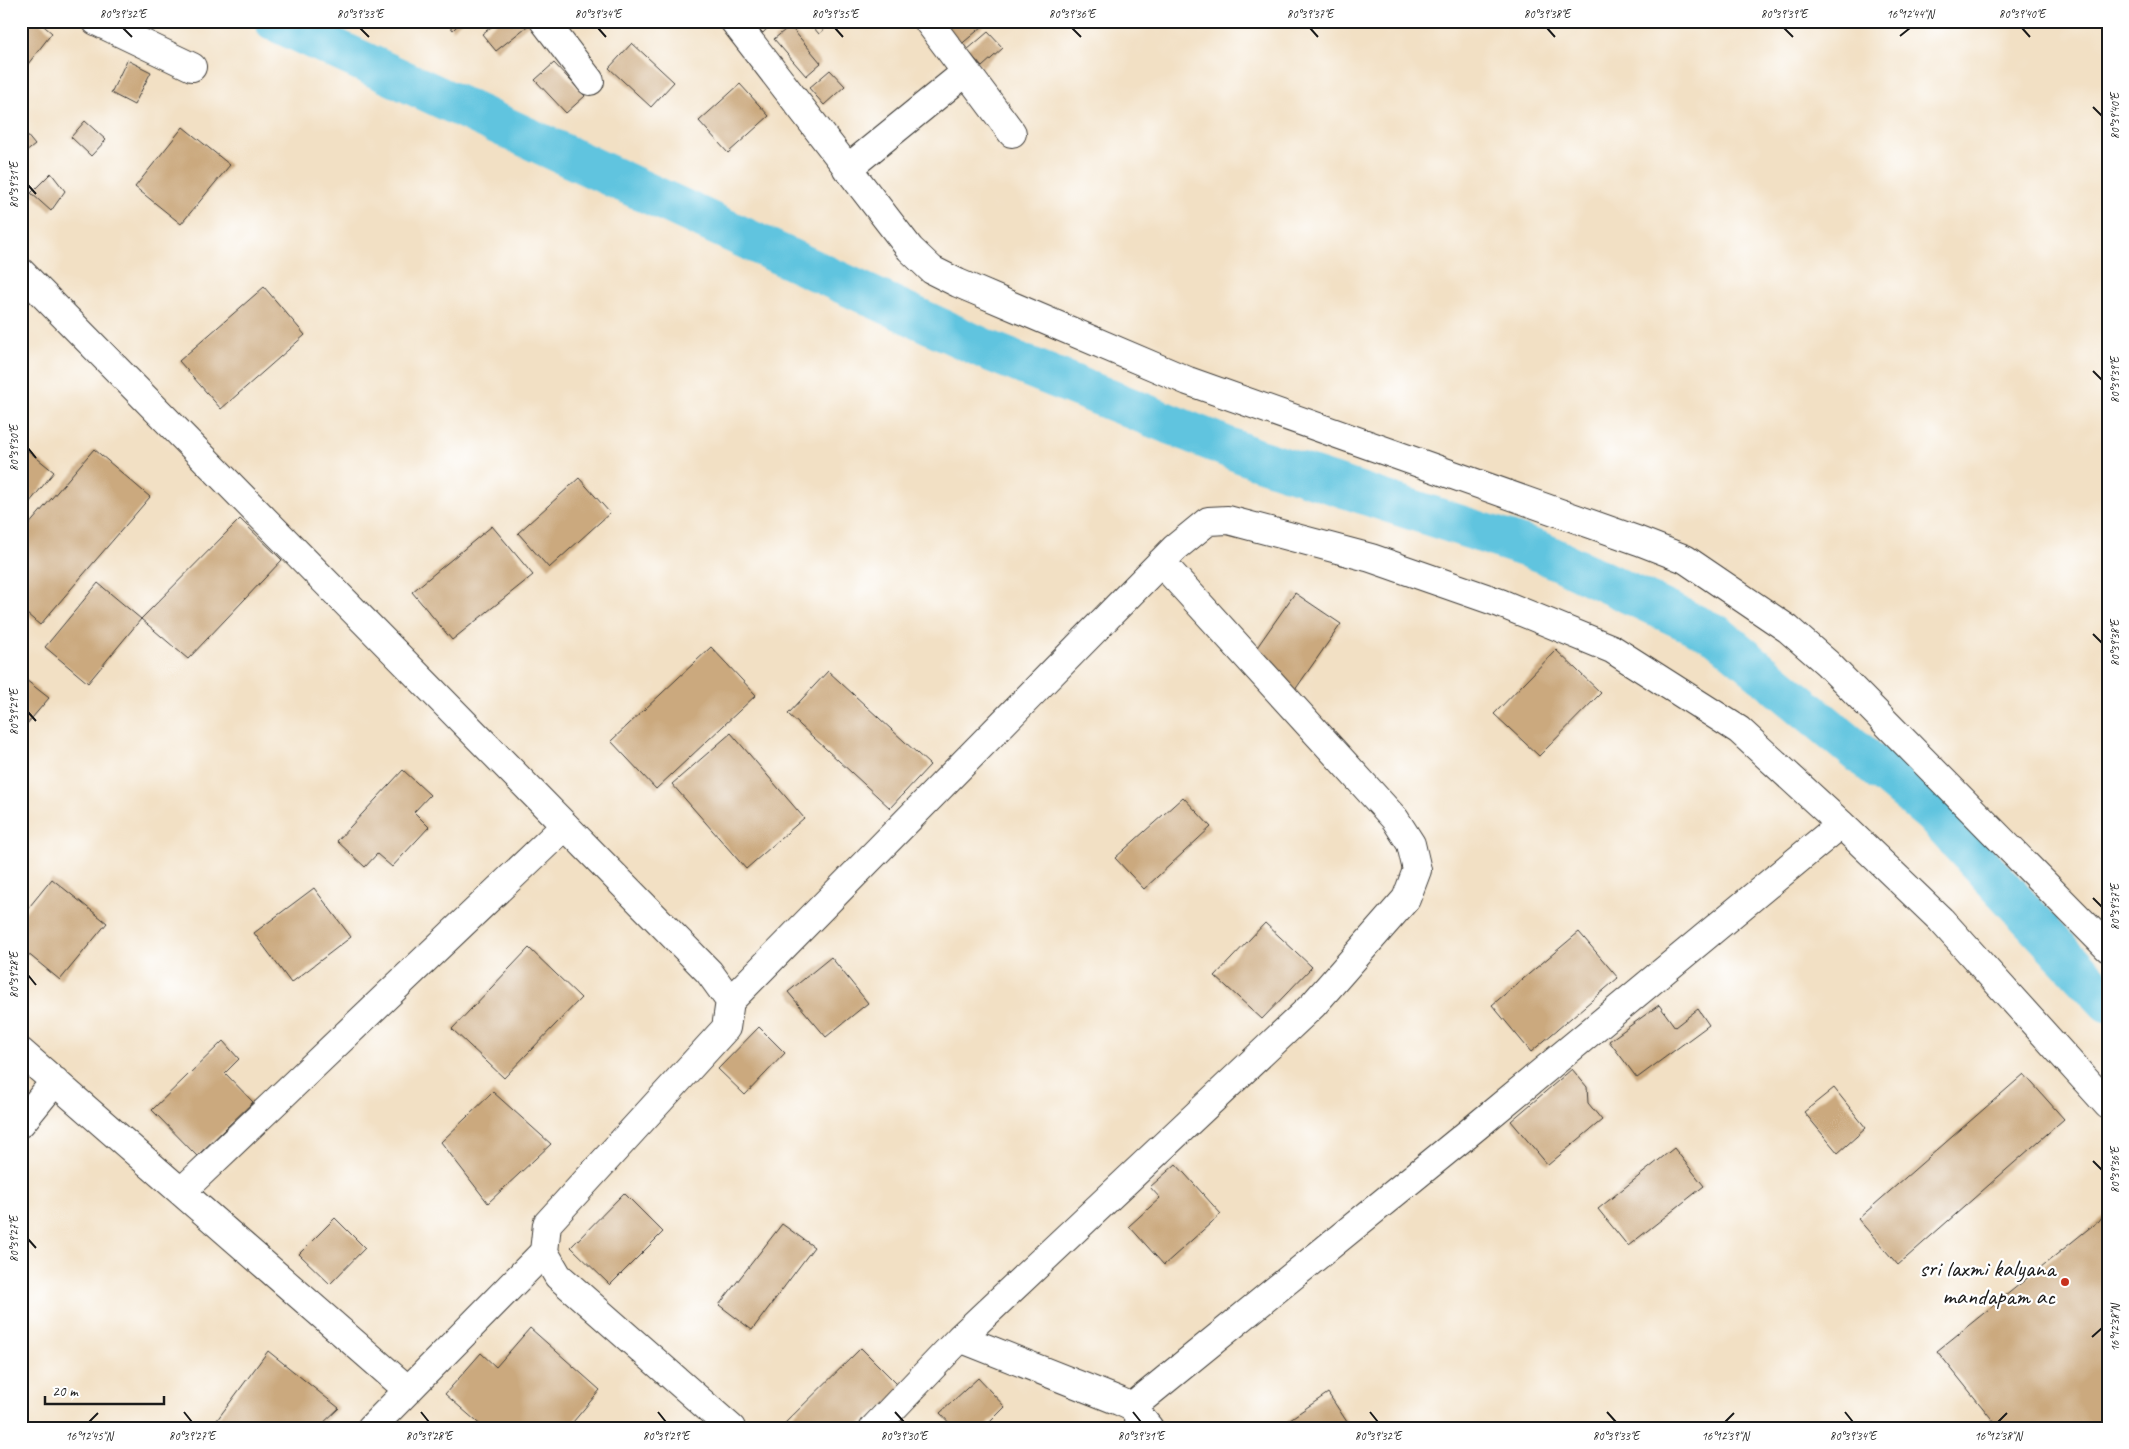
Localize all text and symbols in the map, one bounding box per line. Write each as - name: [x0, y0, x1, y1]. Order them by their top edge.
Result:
- text: 80°39'32"E: [100, 6, 148, 22]
- text: 80°39'33"E: [337, 6, 385, 22]
- text: 80°39'34"E: [575, 6, 623, 22]
- text: 80°39'35"E: [812, 6, 860, 22]
- text: 80°39'36"E: [1049, 6, 1097, 22]
- text: 80°39'37"E: [1287, 6, 1335, 22]
- text: 80°39'38"E: [1524, 6, 1572, 22]
- text: 80°39'39"E: [1761, 6, 1809, 22]
- text: 16°12'44"N: [1886, 6, 1935, 22]
- text: 80°39'40"E: [1999, 6, 2047, 22]
- text: 80°39'40"E: [2107, 91, 2123, 139]
- text: 80°39'31"E: [6, 160, 22, 208]
- text: 80°39'39"E: [2107, 355, 2123, 403]
- text: 80°39'30"E: [6, 423, 22, 471]
- text: 80°39'38"E: [2107, 618, 2123, 666]
- text: 80°39'29"E: [6, 687, 22, 735]
- text: 80°39'37"E: [2107, 882, 2123, 930]
- text: 80°39'28"E: [6, 950, 22, 998]
- text: 80°39'36"E: [2107, 1145, 2123, 1193]
- text: 80°39'27"E: [6, 1214, 22, 1262]
- place label: sri laxmi kalyana mandapam ac: [1919, 1253, 2057, 1311]
- marker: sri laxmi kalyana mandapam ac: [2059, 1276, 2071, 1288]
- text: 16°12'38"N: [2107, 1303, 2123, 1352]
- scale bar: [45, 1374, 164, 1406]
- text: 20 m: [52, 1382, 79, 1401]
- text: 16°12'45"N: [65, 1428, 114, 1444]
- text: 80°39'27"E: [169, 1428, 217, 1444]
- text: 80°39'28"E: [406, 1428, 454, 1444]
- text: 80°39'29"E: [643, 1428, 691, 1444]
- text: 80°39'30"E: [881, 1428, 929, 1444]
- text: 80°39'31"E: [1118, 1428, 1166, 1444]
- text: 80°39'32"E: [1355, 1428, 1403, 1444]
- text: 80°39'33"E: [1593, 1428, 1641, 1444]
- text: 16°12'39"N: [1701, 1428, 1750, 1444]
- text: 80°39'34"E: [1830, 1428, 1878, 1444]
- text: 16°12'38"N: [1974, 1428, 2023, 1444]

